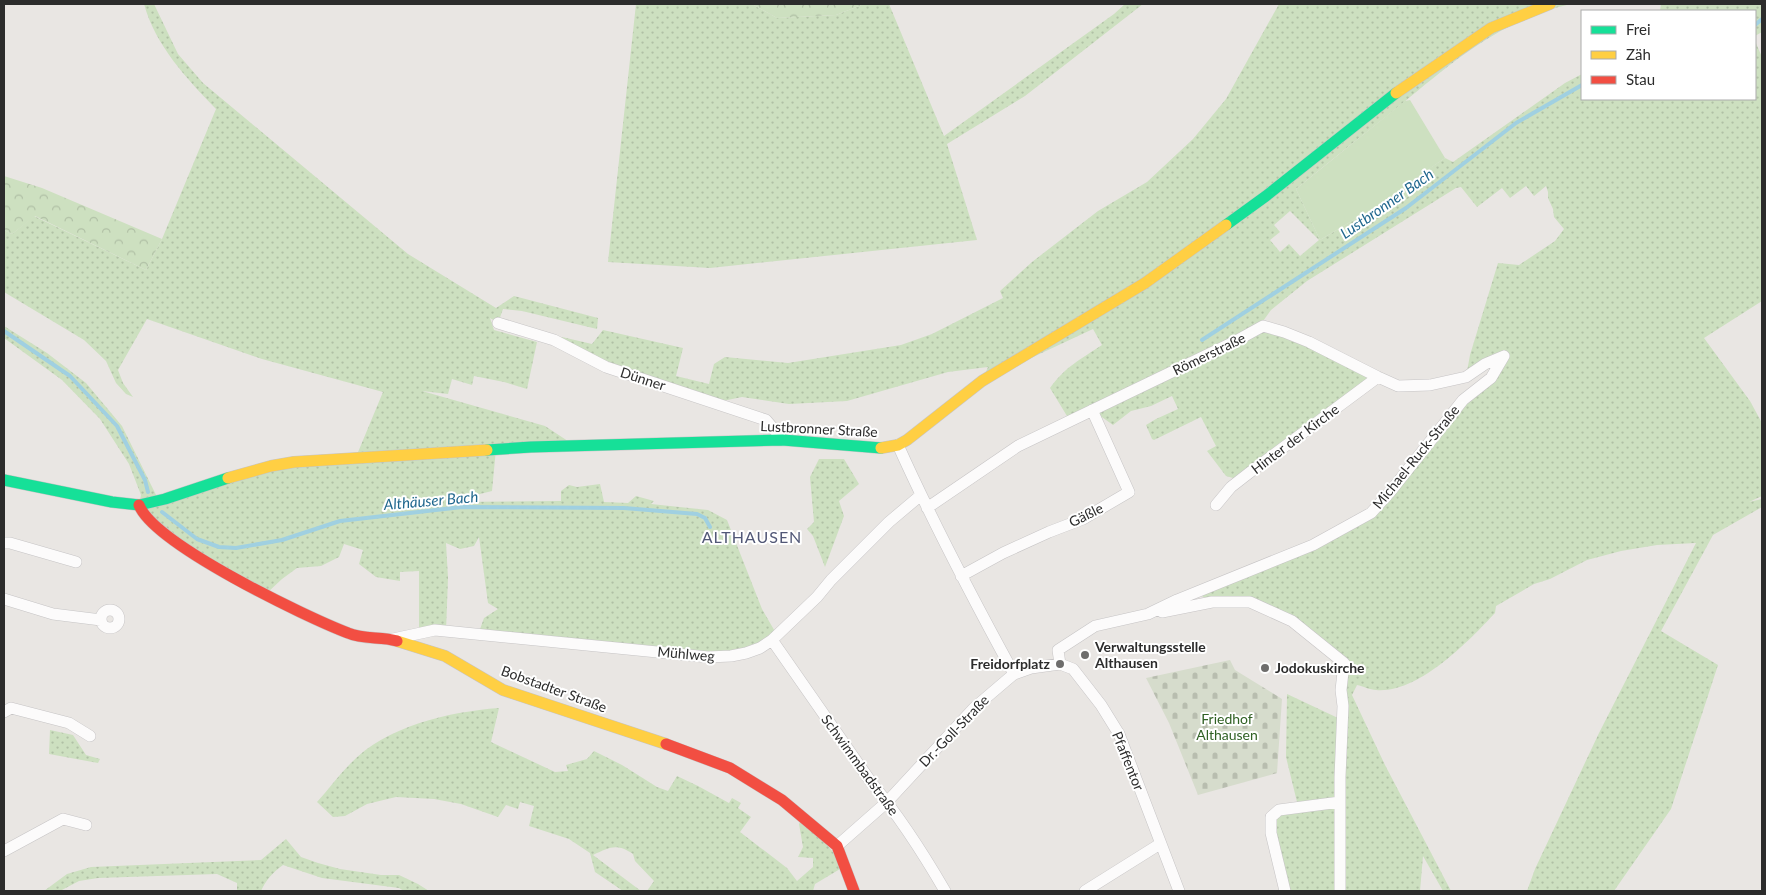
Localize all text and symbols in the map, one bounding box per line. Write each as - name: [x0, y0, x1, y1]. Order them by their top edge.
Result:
- legend: [1581, 10, 1756, 100]
- text: Frei: [1626, 20, 1651, 38]
- text: Zäh: [1626, 45, 1651, 63]
- text: Stau: [1626, 70, 1655, 88]
- water label: Lustbronner Bach: [1336, 164, 1436, 242]
- street label: Römerstraße: [1170, 329, 1248, 378]
- street label: Dünner: [618, 363, 668, 394]
- street label: Hinter der Kirche: [1248, 400, 1342, 477]
- street label: Michael-Ruck-Straße: [1369, 401, 1463, 512]
- street label: Lustbronner Straße: [760, 417, 878, 440]
- water label: Althäuser Bach: [382, 487, 479, 513]
- street label: Gäßle: [1066, 499, 1106, 530]
- district label: ALTHAUSEN: [702, 527, 802, 546]
- place label: Verwaltungsstelle Althausen: [1094, 638, 1206, 671]
- street label: Mühlweg: [657, 643, 715, 664]
- marker: Verwaltungsstelle Althausen: [1079, 649, 1091, 661]
- place label: Freidorfplatz: [970, 655, 1051, 672]
- marker: Freidorfplatz: [1054, 658, 1066, 670]
- place label: Jodokuskirche: [1275, 659, 1365, 676]
- street label: Bobstadter Straße: [499, 662, 609, 716]
- marker: Jodokuskirche: [1259, 662, 1271, 674]
- street label: Dr.-Goll-Straße: [915, 691, 992, 770]
- park label: Friedhof Althausen: [1196, 710, 1258, 743]
- street label: Schwimmbadstraße: [818, 711, 903, 818]
- street label: Pfaffentor: [1109, 729, 1148, 793]

